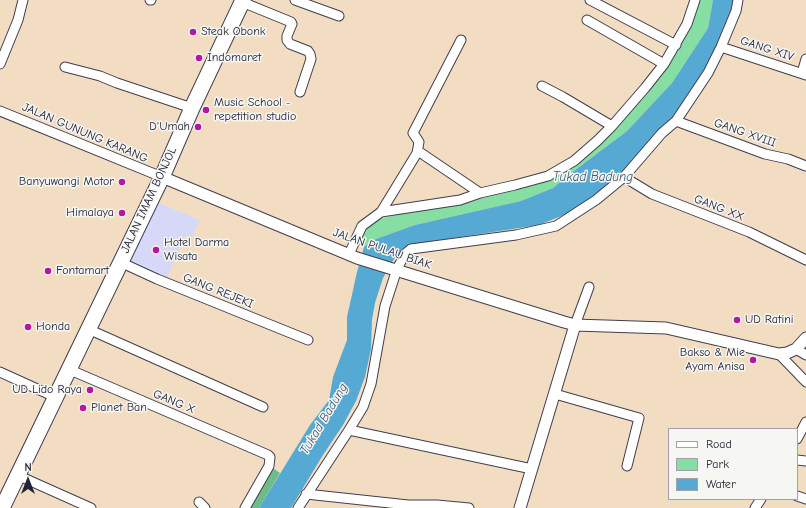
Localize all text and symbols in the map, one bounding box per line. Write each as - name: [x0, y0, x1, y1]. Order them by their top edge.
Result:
- place label: Steak Obonk: [201, 25, 266, 39]
- marker: Steak Obonk: [188, 27, 198, 37]
- street label: GANG XIV: [738, 34, 796, 64]
- place label: Indomaret: [207, 51, 261, 65]
- marker: Indomaret: [194, 53, 204, 63]
- place label: Music School - repetition studio: [214, 96, 296, 124]
- street label: JALAN GUNUNG KARANG: [20, 100, 150, 166]
- marker: Music School - repetition studio: [201, 105, 211, 115]
- street label: GANG XVIII: [712, 116, 778, 150]
- place label: D'Umah: [149, 120, 190, 134]
- marker: D'Umah: [193, 122, 203, 132]
- street label: JALAN IMAM BONJOL: [118, 145, 180, 255]
- water label: Tukad Badung: [553, 169, 633, 185]
- place label: Banyuwangi Motor: [19, 175, 114, 189]
- marker: Banyuwangi Motor: [117, 177, 127, 187]
- street label: GANG XX: [692, 192, 746, 224]
- place label: Himalaya: [66, 206, 114, 220]
- marker: Himalaya: [117, 208, 127, 218]
- street label: JALAN PULAU BIAK: [331, 225, 433, 273]
- place label: Hotel Darma Wisata: [164, 236, 229, 264]
- marker: Hotel Darma Wisata: [151, 245, 161, 255]
- place label: Fontamart: [56, 264, 109, 278]
- marker: Fontamart: [43, 266, 53, 276]
- street label: GANG REJEKI: [181, 270, 255, 312]
- place label: UD Ratini: [745, 313, 794, 327]
- marker: UD Ratini: [732, 315, 742, 325]
- place label: Honda: [36, 320, 70, 334]
- marker: Honda: [23, 322, 33, 332]
- place label: Bakso & Mie Ayam Anisa: [680, 346, 745, 374]
- marker: Bakso & Mie Ayam Anisa: [748, 355, 758, 365]
- water label: Tukad Badung: [297, 381, 351, 457]
- place label: UD Lido Raya: [12, 383, 82, 397]
- marker: UD Lido Raya: [85, 385, 95, 395]
- street label: GANG X: [151, 387, 197, 417]
- place label: Planet Ban: [91, 401, 147, 415]
- marker: Planet Ban: [78, 403, 88, 413]
- legend: [668, 428, 798, 500]
- text: Road: [706, 437, 732, 451]
- text: Park: [706, 457, 729, 471]
- north arrow: [8, 460, 48, 500]
- text: N: [24, 461, 32, 474]
- text: Water: [706, 477, 736, 491]

